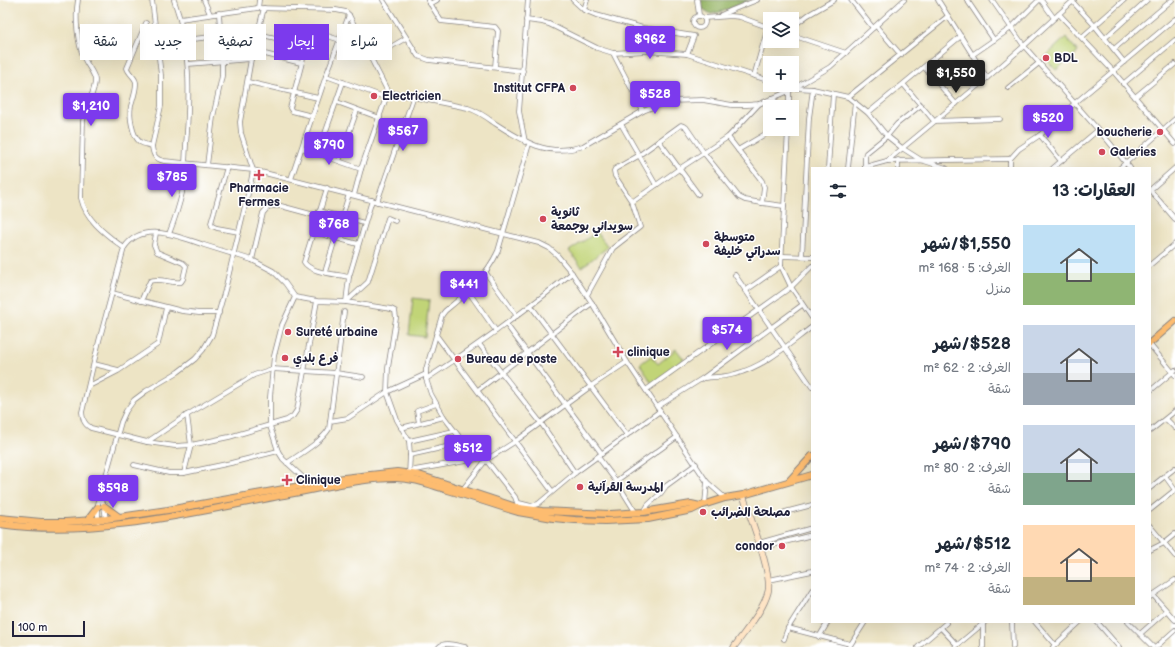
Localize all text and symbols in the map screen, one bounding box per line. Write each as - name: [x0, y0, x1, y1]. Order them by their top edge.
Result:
- map controls: [763, 12, 799, 136]
- button: layers: [763, 12, 799, 48]
- chip: شقة: [80, 24, 132, 60]
- chip: جديد: [140, 24, 196, 60]
- chip: تصفية: [204, 24, 266, 60]
- chip: إيجار: [274, 24, 329, 60]
- chip: شراء: [337, 24, 392, 60]
- pin: $962: [626, 26, 674, 60]
- text: $962: [634, 31, 666, 47]
- place label: BDL: [1054, 51, 1078, 66]
- marker: BDL: [1041, 53, 1051, 63]
- button: +: [763, 56, 799, 92]
- pin: $1,550: [923, 60, 989, 94]
- text: $1,550: [936, 65, 976, 81]
- place label: Institut CFPA: [493, 81, 566, 96]
- pin: $528: [631, 81, 679, 115]
- marker: Institut CFPA: [568, 83, 578, 93]
- text: $528: [639, 86, 671, 102]
- place label: Electricien: [382, 89, 441, 104]
- marker: Electricien: [369, 91, 379, 101]
- pin: $1,210: [58, 93, 124, 127]
- text: $1,210: [72, 98, 110, 114]
- button: −: [763, 100, 799, 136]
- pin: $520: [1024, 105, 1072, 139]
- text: $520: [1032, 110, 1064, 126]
- pin: $567: [379, 118, 427, 152]
- text: $567: [387, 123, 419, 139]
- place label: boucherie: [1097, 125, 1152, 140]
- marker: boucherie: [1155, 127, 1165, 137]
- pin: $790: [305, 132, 353, 166]
- text: $790: [313, 137, 345, 153]
- place label: Galeries: [1110, 145, 1156, 160]
- marker: Galeries: [1097, 147, 1107, 157]
- pin: $785: [148, 164, 196, 198]
- text: $785: [156, 169, 188, 185]
- marker: Pharmacie Fermes: [254, 170, 264, 180]
- icon: filters: [827, 180, 849, 202]
- place label: Pharmacie Fermes: [229, 181, 289, 210]
- text: العقارات: 13: [1052, 181, 1135, 201]
- place label: ثانوية سويداني بوجمعة: [551, 205, 633, 237]
- pin: $768: [310, 211, 358, 245]
- marker: ثانوية سويداني بوجمعة: [538, 214, 548, 224]
- text: $768: [318, 216, 350, 232]
- place label: متوسطة سدراتي خليفة: [714, 230, 780, 262]
- text: $1,550/شهر: [922, 234, 1011, 254]
- marker: متوسطة سدراتي خليفة: [701, 239, 711, 249]
- icon: home: [1055, 241, 1103, 289]
- text: الغرف: 5 · 168 m²: [918, 260, 1011, 276]
- pin: $441: [440, 271, 488, 305]
- text: $441: [449, 276, 479, 292]
- text: منزل: [985, 281, 1011, 297]
- pin: $574: [703, 317, 751, 351]
- text: $574: [712, 322, 742, 338]
- place label: Sureté urbaine: [296, 325, 378, 340]
- marker: Sureté urbaine: [283, 327, 293, 337]
- text: $528/شهر: [933, 334, 1011, 354]
- icon: home: [1055, 341, 1103, 389]
- place label: clinique: [627, 345, 670, 360]
- marker: clinique: [612, 346, 624, 358]
- place label: فرع بلدي: [293, 351, 339, 367]
- place label: Bureau de poste: [466, 352, 557, 367]
- marker: فرع بلدي: [280, 353, 290, 363]
- marker: Bureau de poste: [453, 354, 463, 364]
- text: الغرف: 2 · 62 m²: [923, 360, 1011, 376]
- text: شقة: [988, 381, 1011, 397]
- text: $790/شهر: [933, 434, 1011, 454]
- pin: $512: [444, 435, 492, 469]
- text: $512: [453, 440, 483, 456]
- icon: home: [1055, 441, 1103, 489]
- text: الغرف: 2 · 80 m²: [924, 460, 1011, 476]
- place label: Clinique: [296, 473, 341, 488]
- marker: Clinique: [281, 474, 293, 486]
- pin: $598: [89, 475, 137, 509]
- text: $598: [97, 480, 129, 496]
- place label: المدرسة القرآنية: [588, 480, 663, 495]
- text: شقة: [988, 481, 1011, 497]
- marker: المدرسة القرآنية: [575, 482, 585, 492]
- place label: مصلحة الضرائب: [711, 505, 790, 520]
- marker: مصلحة الضرائب: [698, 507, 708, 517]
- text: $512/شهر: [936, 534, 1011, 554]
- place label: condor: [735, 539, 774, 554]
- marker: condor: [777, 541, 787, 551]
- icon: home: [1055, 541, 1103, 589]
- text: الغرف: 2 · 74 m²: [925, 560, 1011, 576]
- text: شقة: [988, 581, 1011, 597]
- scale bar: [12, 619, 85, 638]
- text: 100 m: [18, 621, 47, 634]

